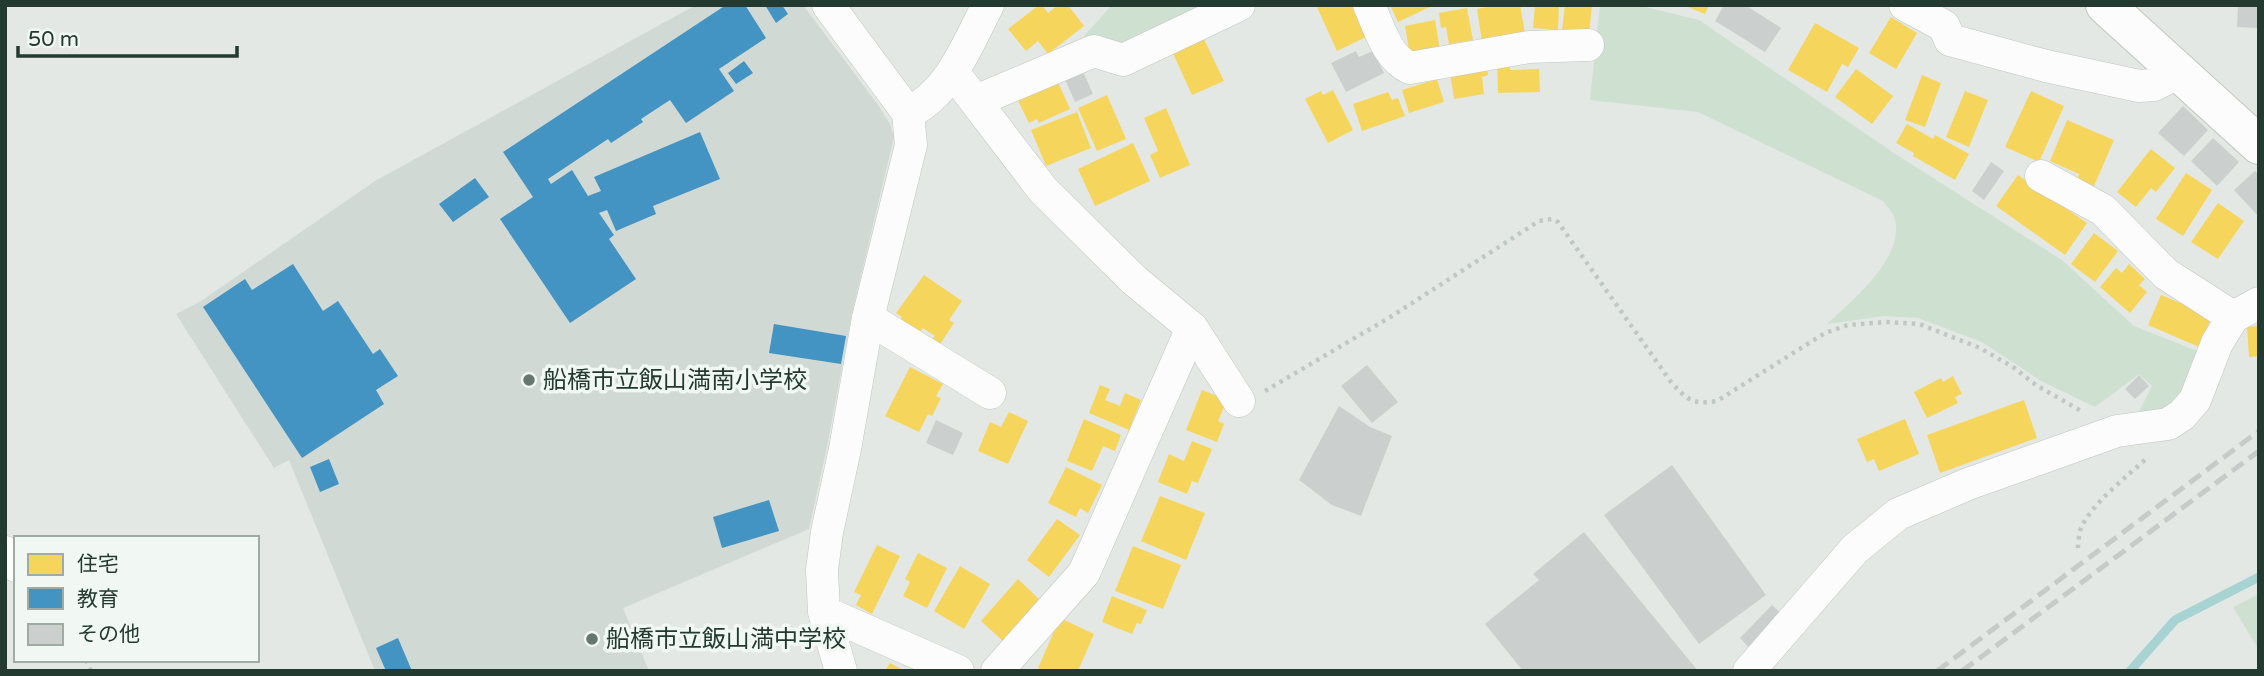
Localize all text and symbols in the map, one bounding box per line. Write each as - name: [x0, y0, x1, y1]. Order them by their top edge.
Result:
- scale bar: [18, 14, 236, 58]
- text: 50 m: [28, 27, 79, 52]
- place label: 船橋市立飯山満南小学校: [543, 366, 807, 395]
- marker: 船橋市立飯山満南小学校: [521, 372, 537, 388]
- legend: [14, 536, 259, 662]
- text: 住宅: [77, 552, 119, 577]
- text: 教育: [77, 587, 119, 612]
- text: その他: [77, 622, 140, 647]
- place label: 船橋市立飯山満中学校: [606, 625, 846, 654]
- marker: 船橋市立飯山満中学校: [584, 631, 600, 647]

